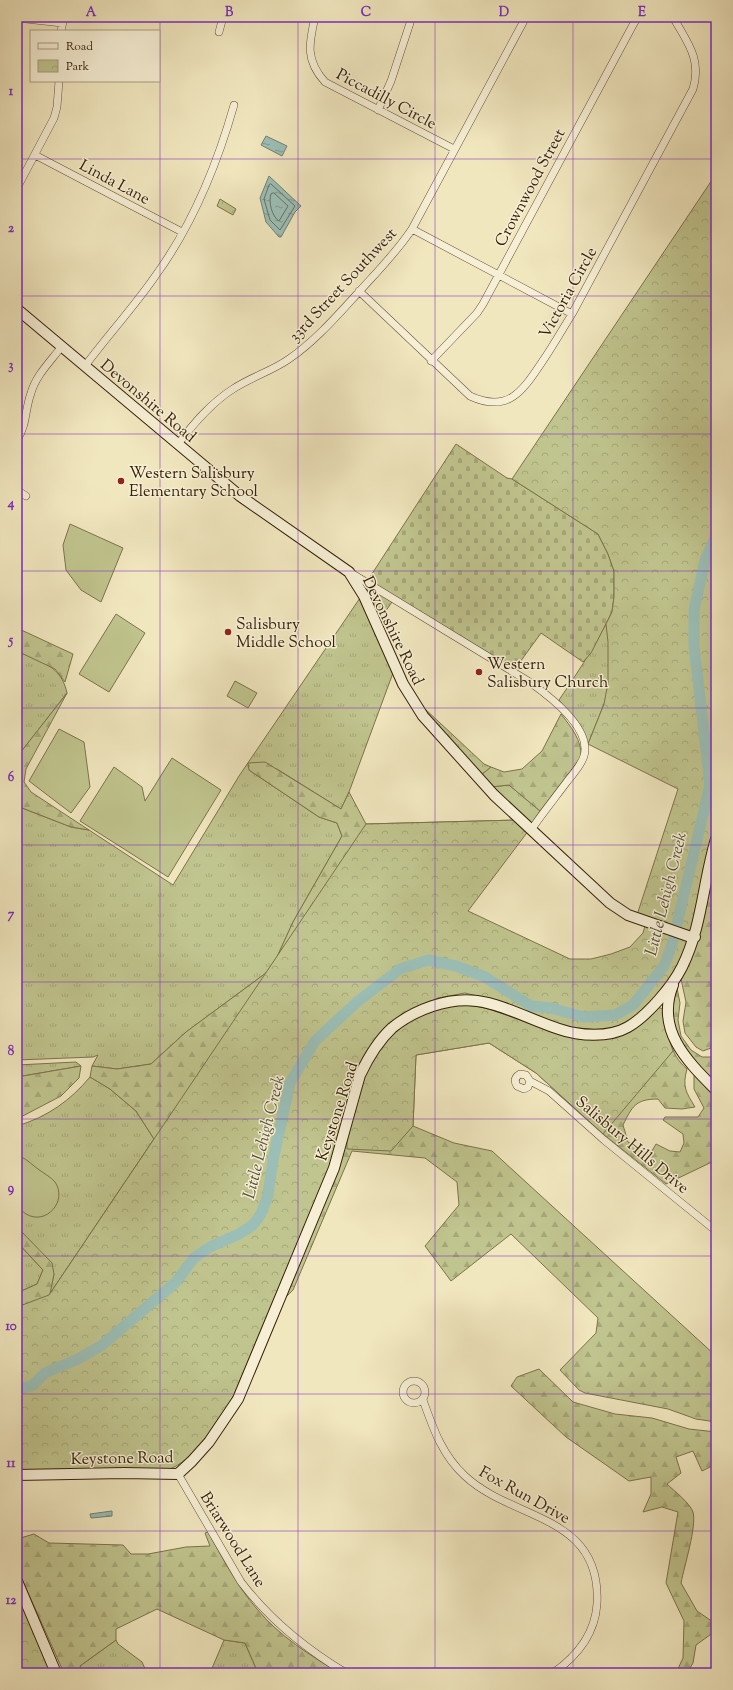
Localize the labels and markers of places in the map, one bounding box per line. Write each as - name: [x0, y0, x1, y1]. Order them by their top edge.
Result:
- place label: Western Salisbury Elementary School: [129, 463, 259, 504]
- marker: Western Salisbury Elementary School: [116, 476, 126, 486]
- place label: Salisbury Middle School: [236, 614, 337, 655]
- marker: Salisbury Middle School: [223, 627, 233, 637]
- place label: Western Salisbury Church: [487, 654, 609, 695]
- marker: Western Salisbury Church: [474, 667, 484, 677]

